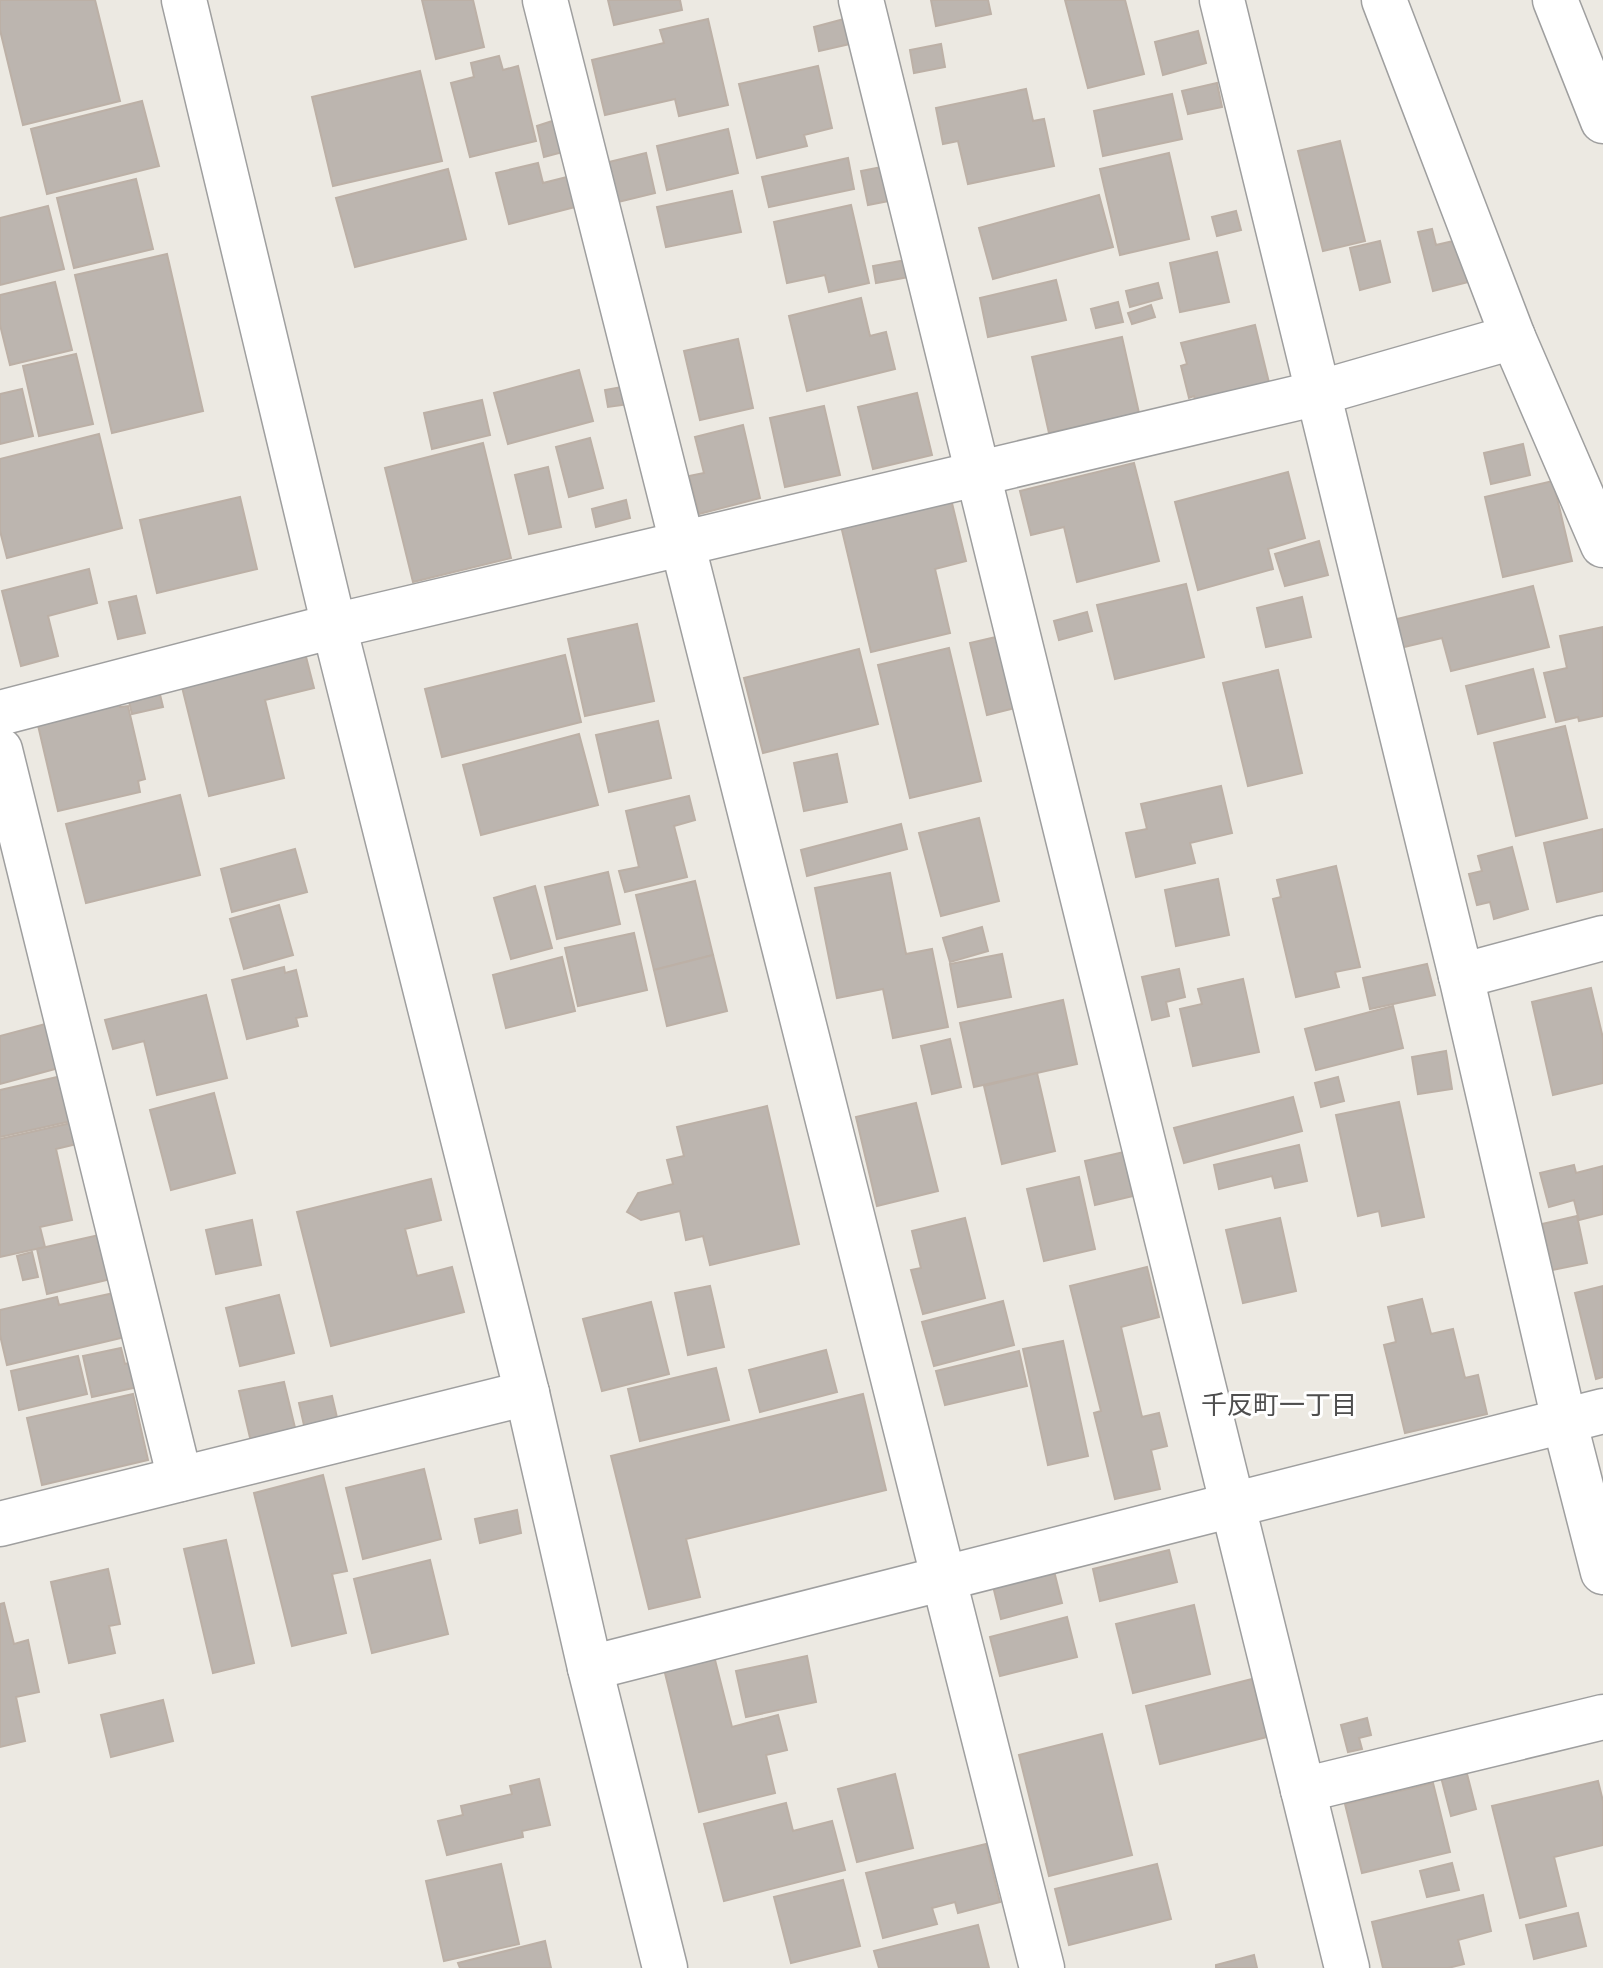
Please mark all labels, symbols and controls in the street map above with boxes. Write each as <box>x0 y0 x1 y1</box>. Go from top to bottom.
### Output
district label: 千反町一丁目 <box>1201 1390 1357 1420</box>

